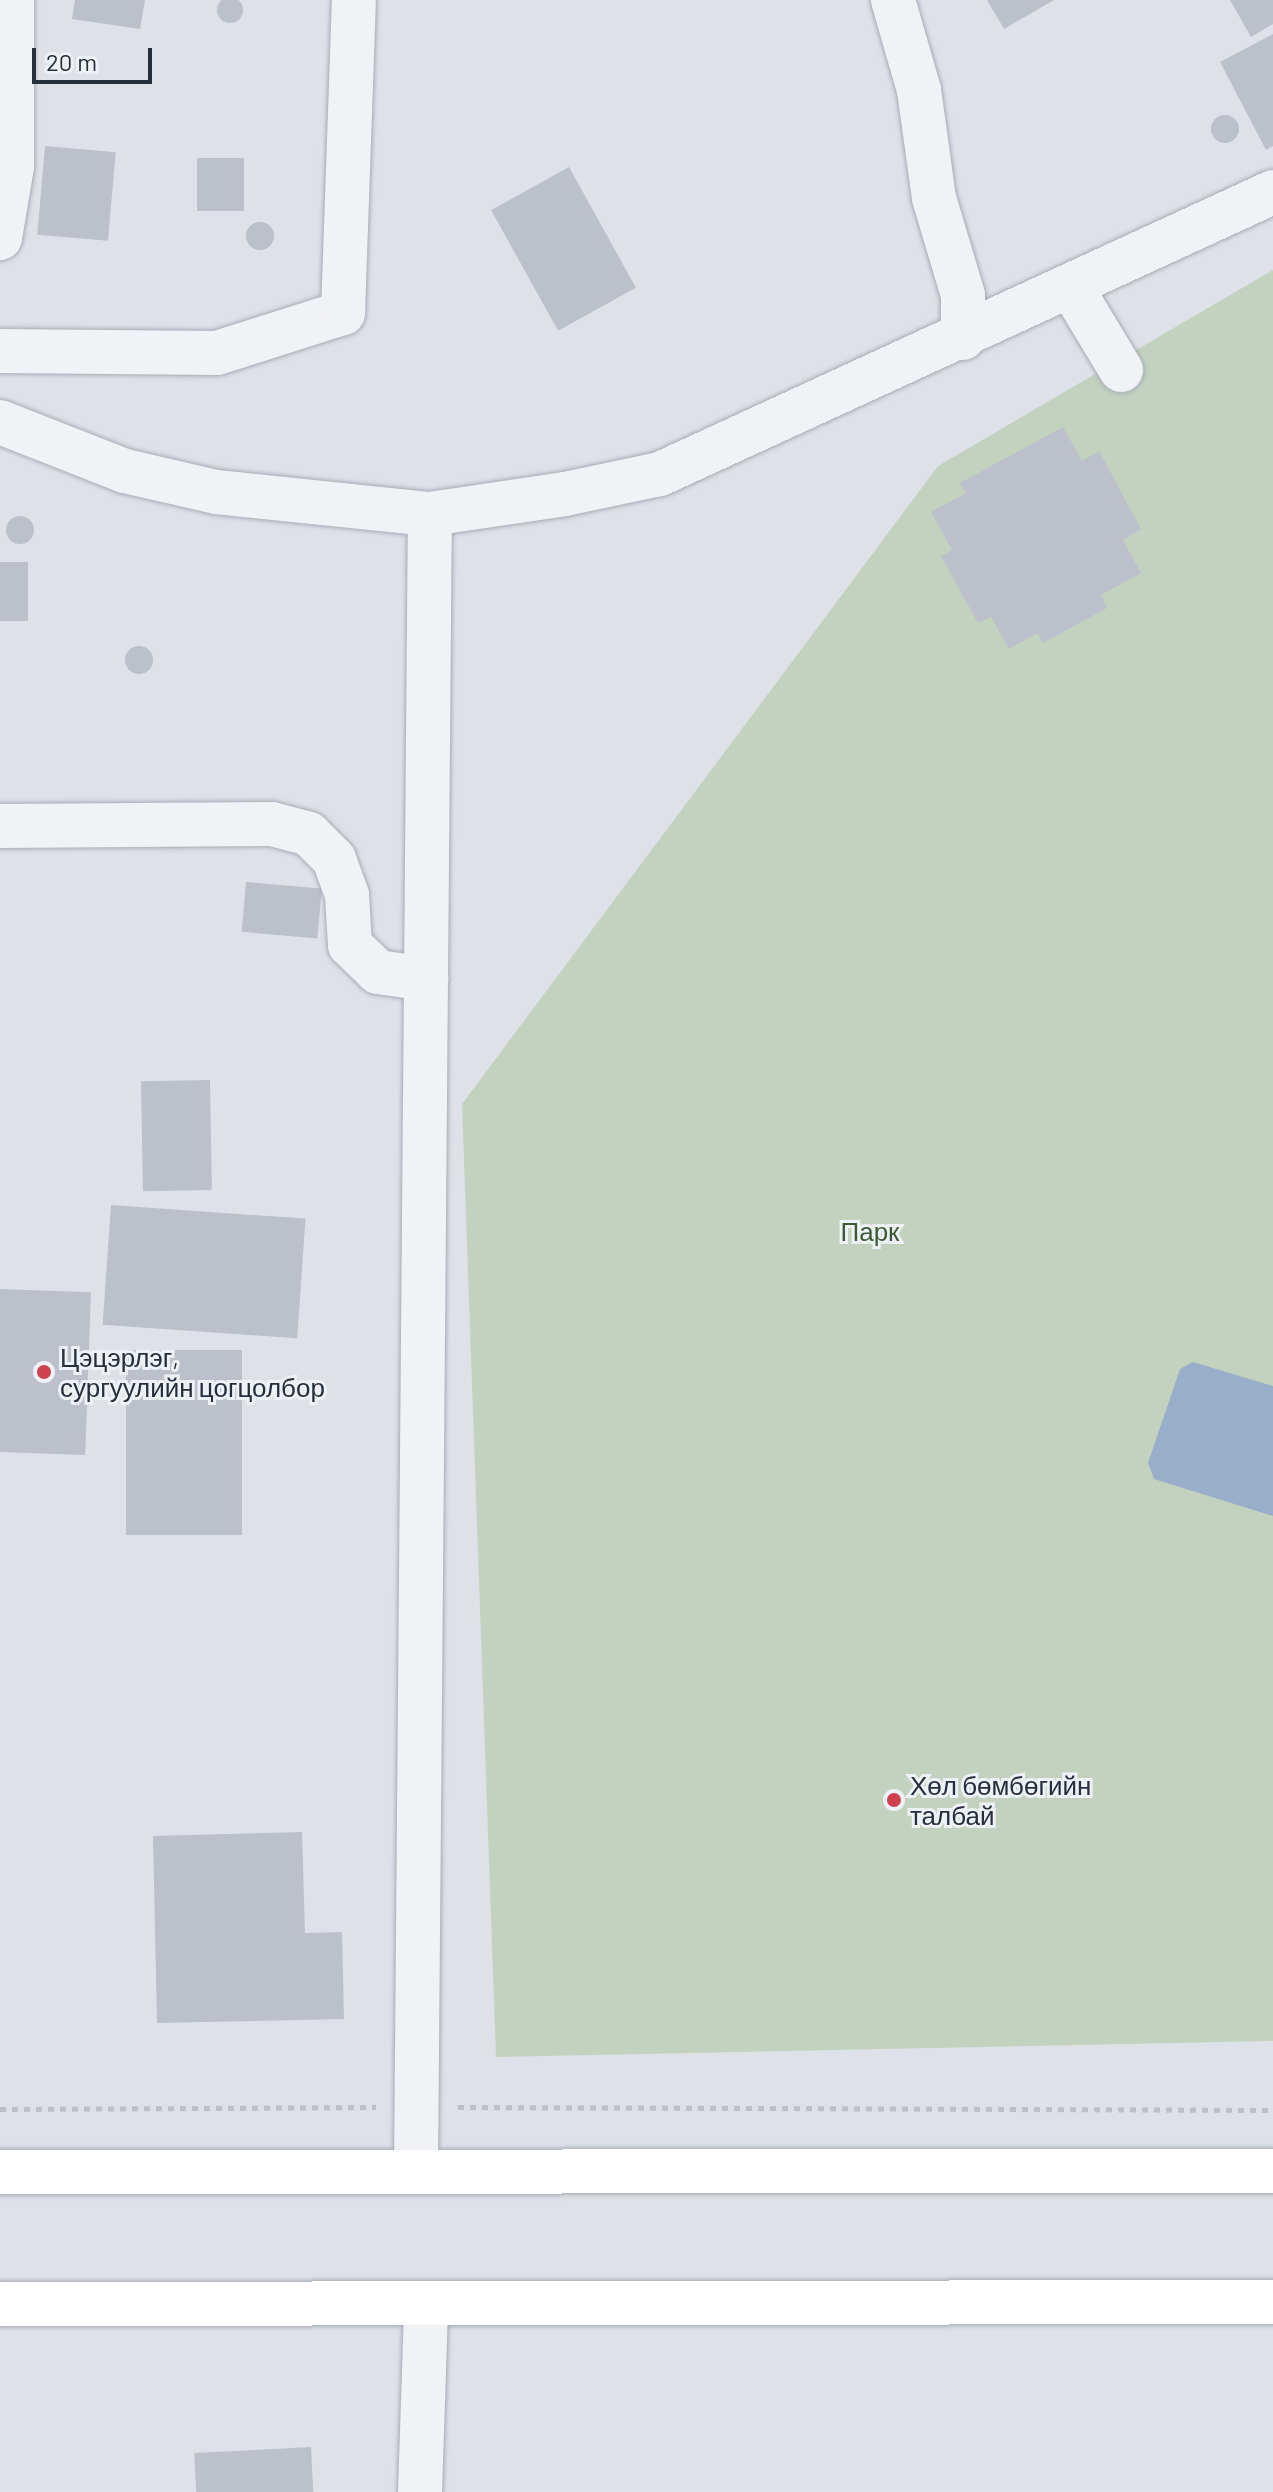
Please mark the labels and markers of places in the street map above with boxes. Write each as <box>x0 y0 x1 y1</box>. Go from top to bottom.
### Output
place label: Цэцэрлэг, сургуулийн цогцолбор <box>60 1341 325 1402</box>
marker: Цэцэрлэг, сургуулийн цогцолбор <box>35 1363 53 1381</box>
place label: Хөл бөмбөгийн талбай <box>910 1769 1091 1830</box>
marker: Хөл бөмбөгийн талбай <box>885 1791 903 1809</box>

